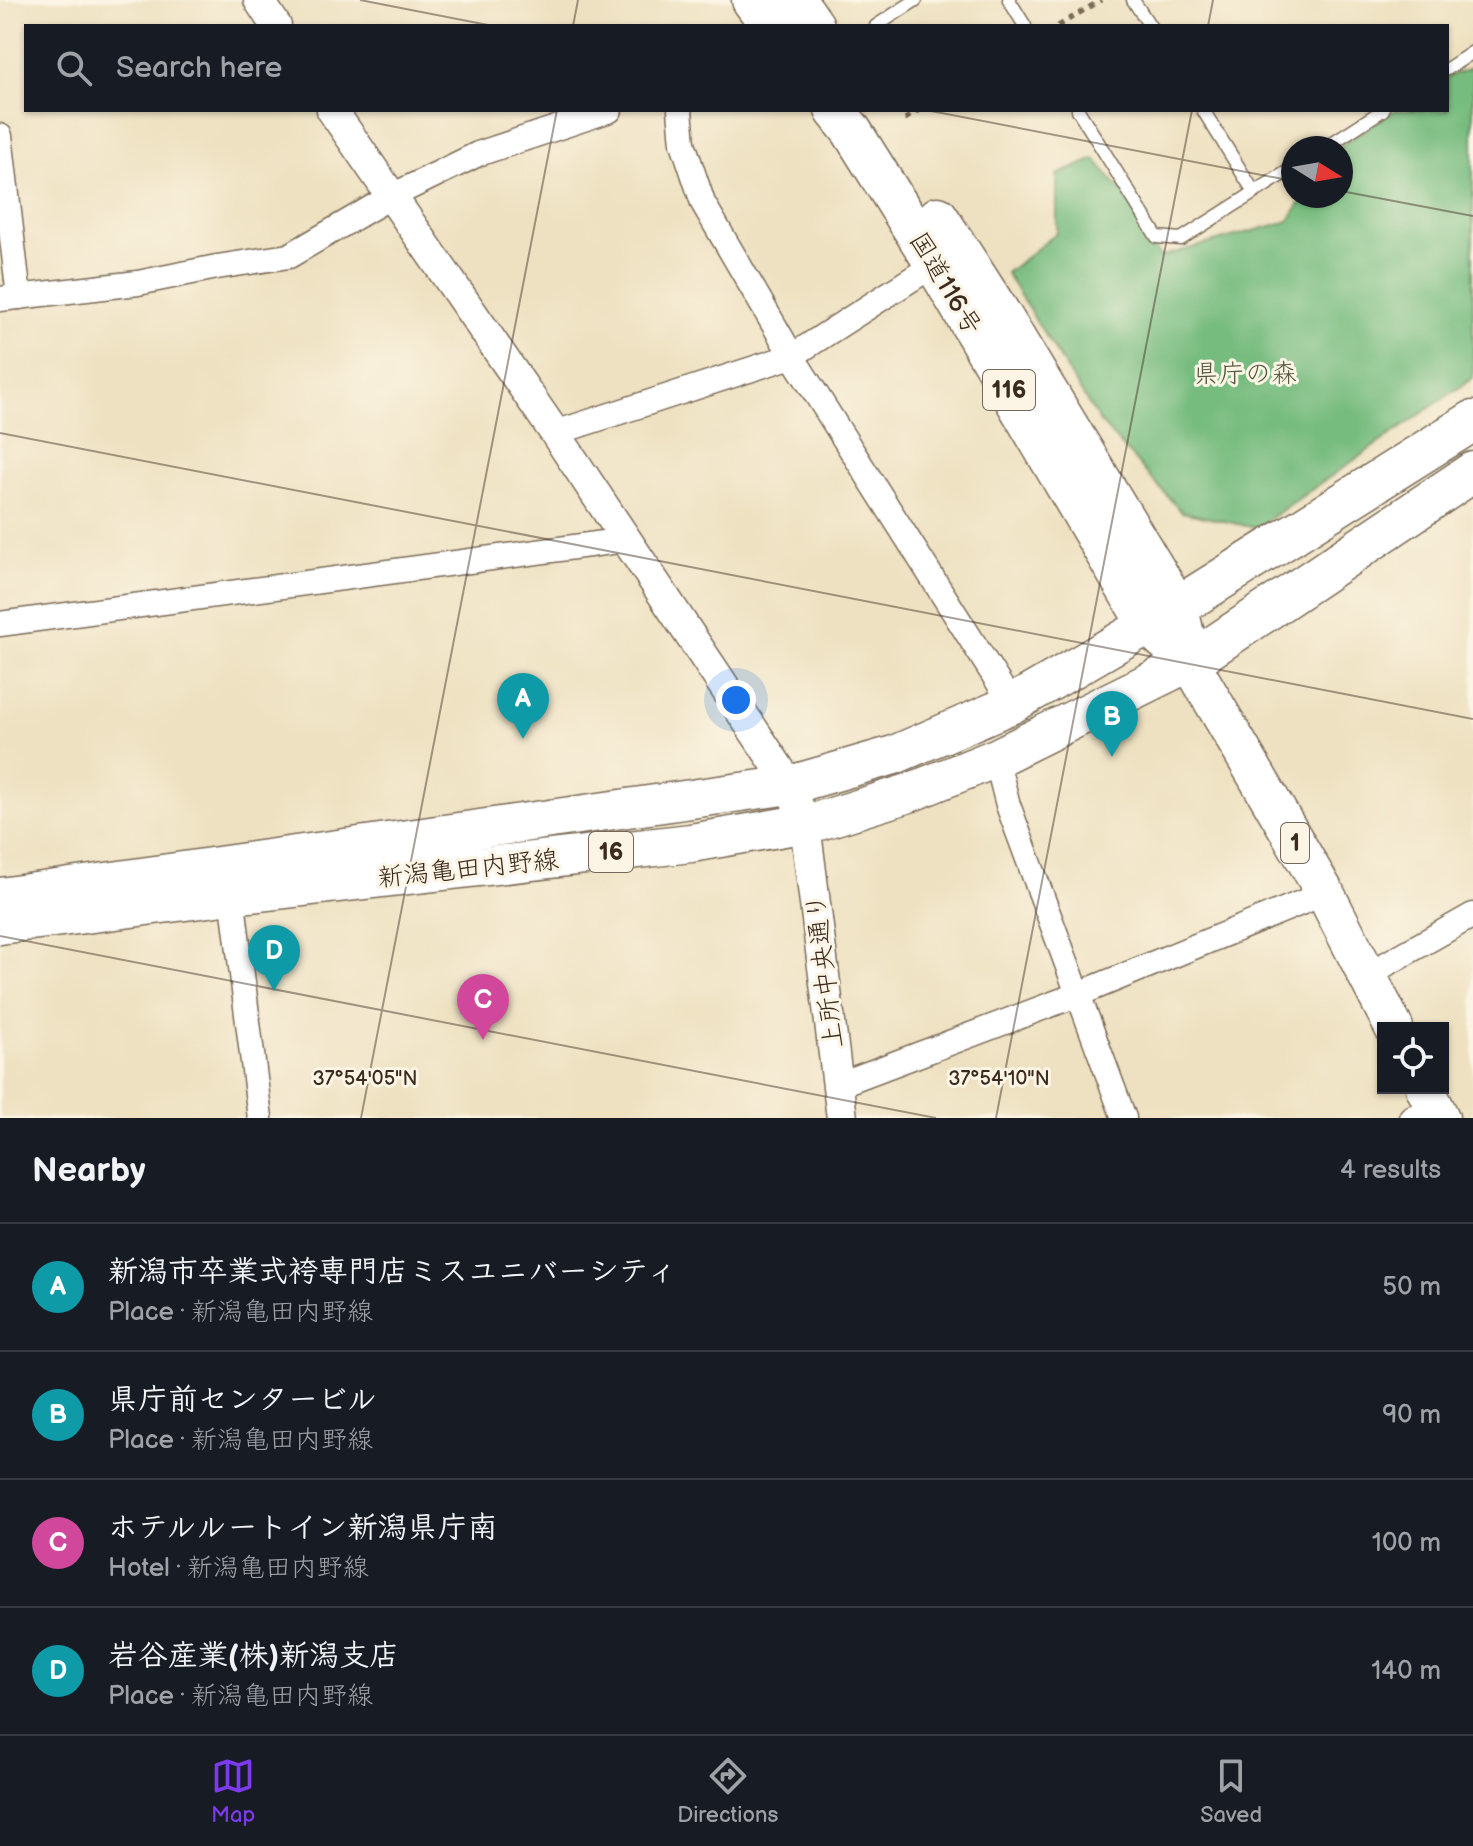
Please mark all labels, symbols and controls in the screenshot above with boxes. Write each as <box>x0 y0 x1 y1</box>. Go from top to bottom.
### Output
search box <box>24 24 1449 112</box>
icon: search <box>52 46 96 90</box>
text: Search here <box>116 50 282 86</box>
north arrow <box>1281 136 1353 208</box>
street label: 国道116号 <box>902 227 987 341</box>
park label: 県庁の森 <box>1193 359 1297 390</box>
road number: 116 <box>983 370 1035 410</box>
pin: A <box>497 673 549 739</box>
your location <box>716 680 756 720</box>
pin: B <box>1086 691 1138 757</box>
road number: 1 <box>1281 823 1309 863</box>
road number: 16 <box>589 832 633 872</box>
street label: 新潟亀田内野線 <box>376 845 560 894</box>
street label: 上所中央通り <box>801 892 850 1050</box>
pin: D <box>248 925 300 991</box>
pin: C <box>457 974 509 1040</box>
map controls <box>1377 1022 1449 1094</box>
button: locate <box>1377 1022 1449 1094</box>
text: 37°54'05"N <box>312 1067 418 1091</box>
text: 37°54'10"N <box>948 1067 1050 1091</box>
text: Nearby <box>32 1150 146 1191</box>
text: 4 results <box>1340 1155 1441 1186</box>
text: 新潟市卒業式袴専門店ミスユニバーシティ <box>108 1254 677 1290</box>
text: A <box>50 1272 66 1303</box>
text: 50 m <box>1382 1272 1441 1303</box>
text: Place · 新潟亀田内野線 <box>108 1297 373 1328</box>
text: 県庁前センタービル <box>108 1382 377 1418</box>
text: B <box>49 1400 67 1431</box>
text: 90 m <box>1382 1400 1441 1431</box>
text: Place · 新潟亀田内野線 <box>108 1425 373 1456</box>
text: ホテルルートイン新潟県庁南 <box>108 1510 497 1546</box>
text: C <box>49 1528 67 1559</box>
text: 100 m <box>1372 1528 1441 1559</box>
text: Hotel · 新潟亀田内野線 <box>108 1553 369 1584</box>
text: 岩谷産業(株)新潟支店 <box>108 1638 399 1674</box>
text: D <box>49 1656 67 1687</box>
text: 140 m <box>1371 1656 1441 1687</box>
text: Place · 新潟亀田内野線 <box>108 1681 373 1712</box>
tab: Map <box>211 1754 255 1829</box>
tab: Directions <box>677 1754 778 1829</box>
tab: Saved <box>1200 1754 1262 1829</box>

